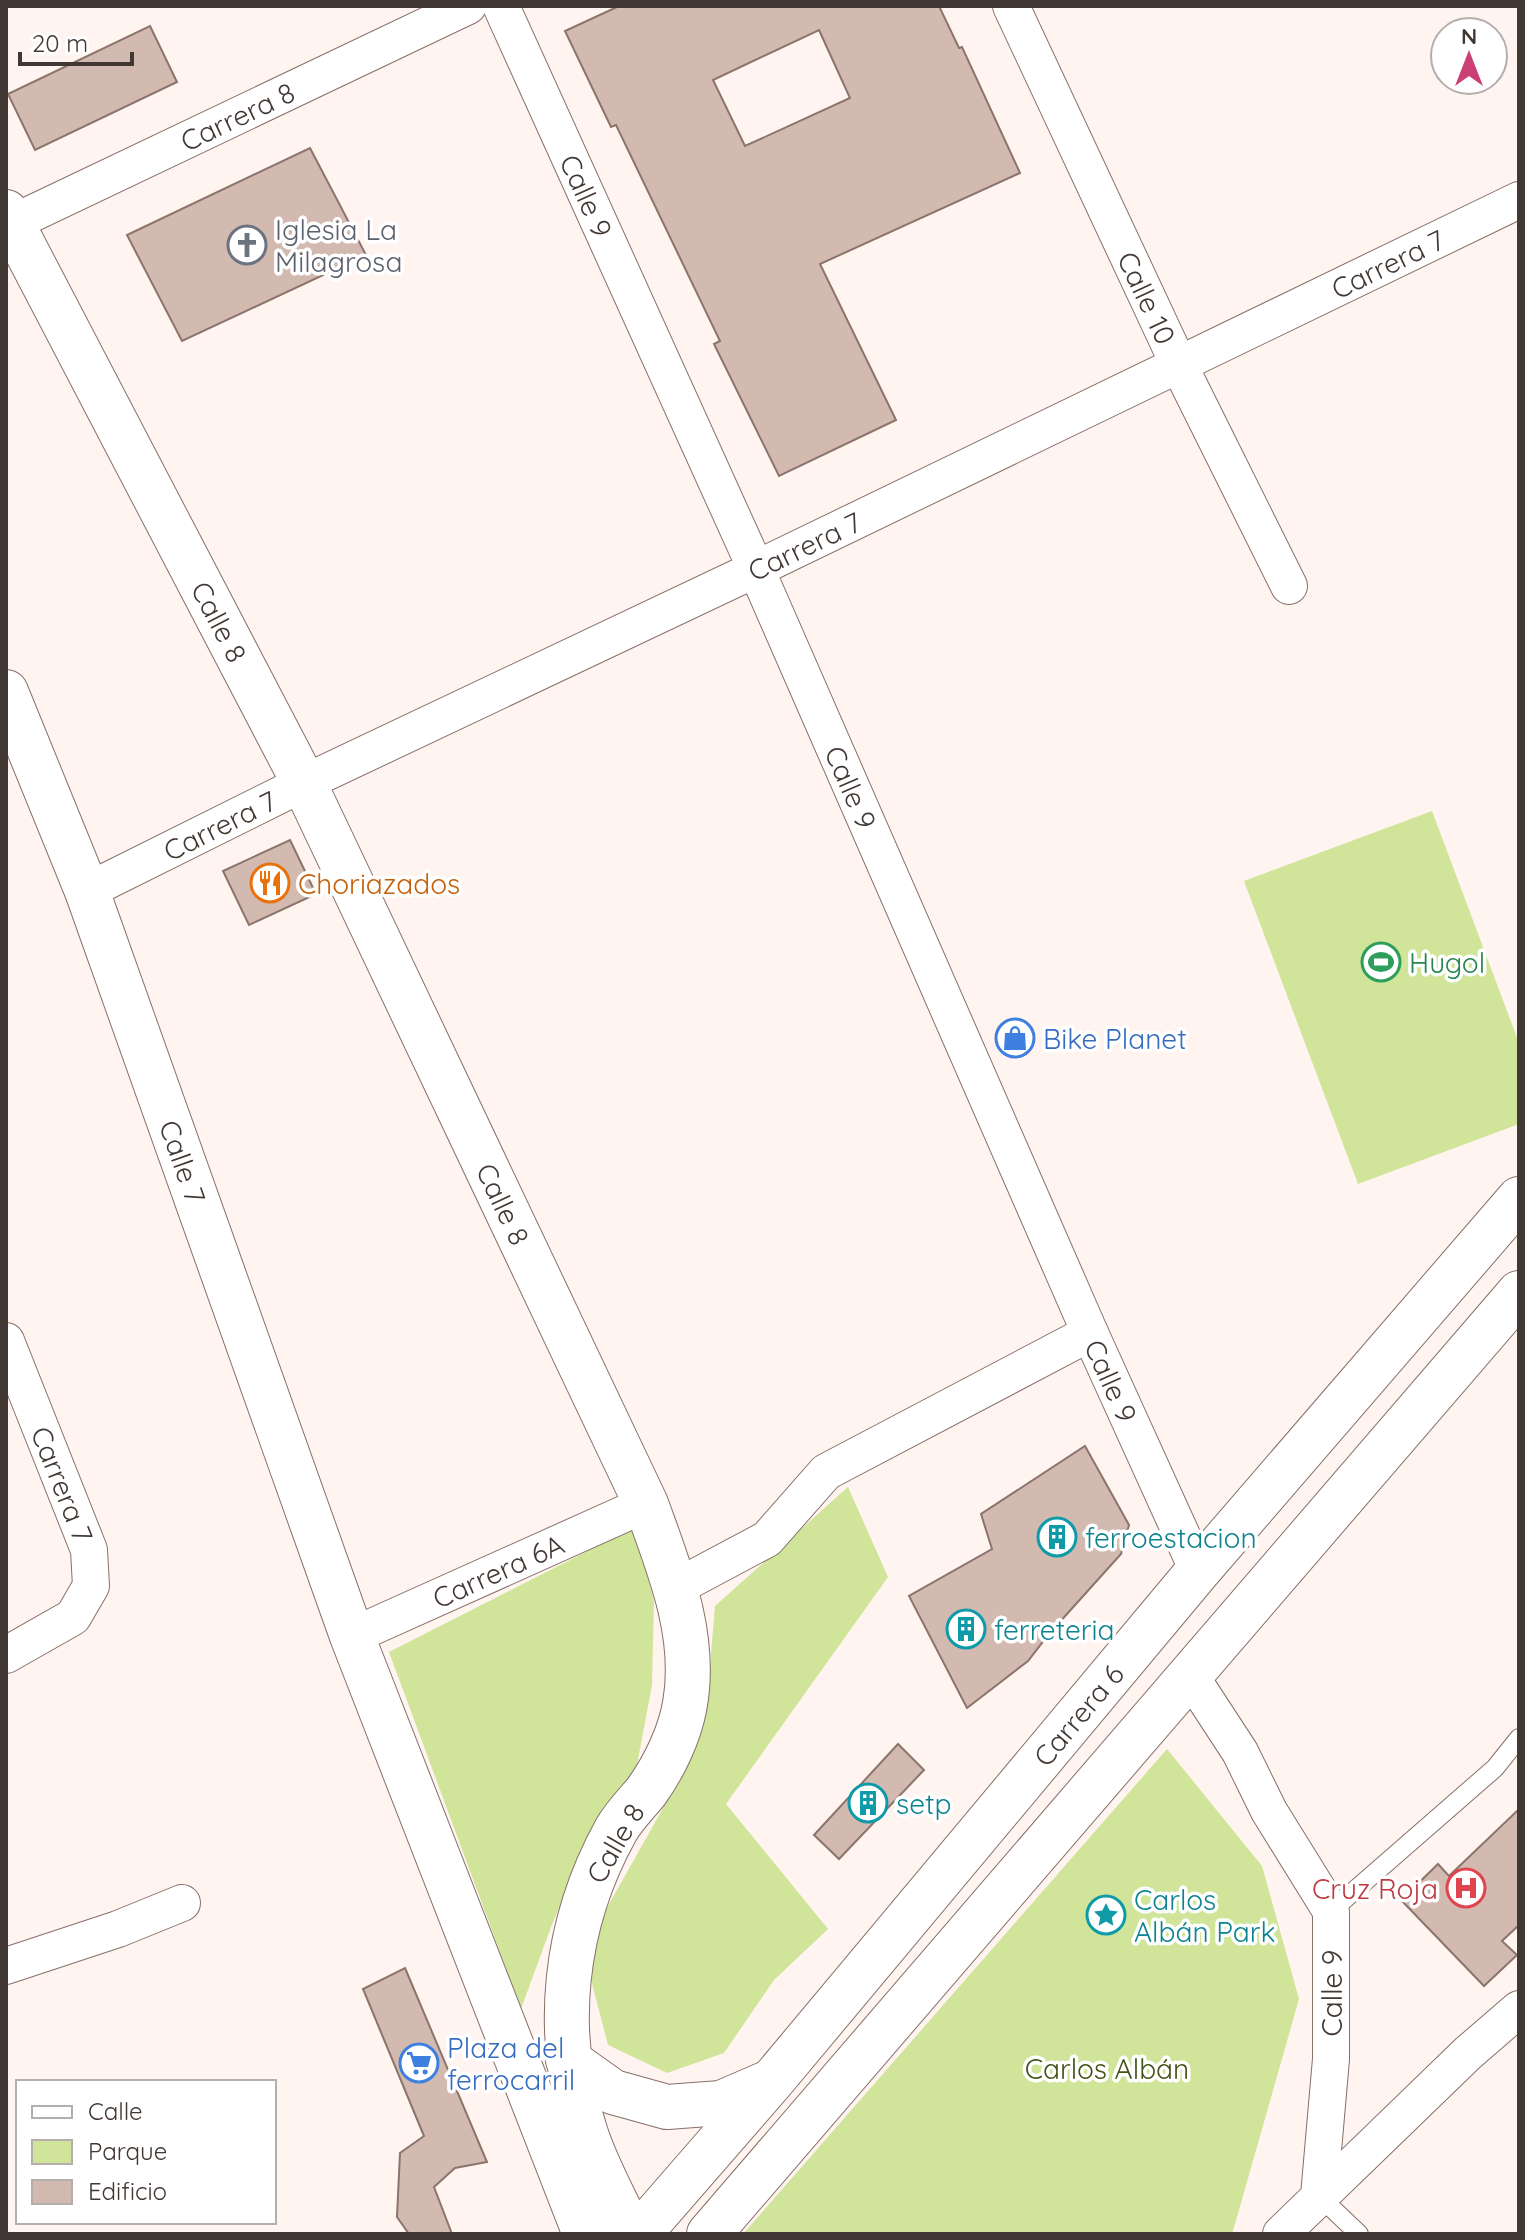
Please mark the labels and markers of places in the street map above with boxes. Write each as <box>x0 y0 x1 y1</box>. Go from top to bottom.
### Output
place label: Iglesia La Milagrosa <box>275 212 402 279</box>
church icon: Iglesia La Milagrosa <box>226 224 268 266</box>
restaurant icon: Choriazados <box>249 862 291 904</box>
place label: Choriazados <box>298 866 460 901</box>
sports icon: Hugol <box>1360 941 1402 983</box>
place label: Hugol <box>1409 945 1485 980</box>
shop icon: Bike Planet <box>994 1017 1036 1059</box>
place label: Bike Planet <box>1043 1021 1187 1056</box>
building icon: ferroestacion <box>1036 1516 1078 1558</box>
place label: ferroestacion <box>1085 1520 1257 1555</box>
building icon: ferreteria <box>945 1608 987 1650</box>
place label: ferreteria <box>994 1612 1115 1647</box>
building icon: setp <box>847 1782 889 1824</box>
place label: setp <box>896 1786 951 1821</box>
hospital icon: Cruz Roja <box>1445 1867 1487 1909</box>
place label: Cruz Roja <box>1312 1871 1438 1906</box>
place label: Carlos Albán Park <box>1134 1882 1276 1949</box>
place icon: Carlos Albán Park <box>1085 1894 1127 1936</box>
place label: Plaza del ferrocarril <box>447 2030 575 2097</box>
supermarket icon: Plaza del ferrocarril <box>398 2042 440 2084</box>

